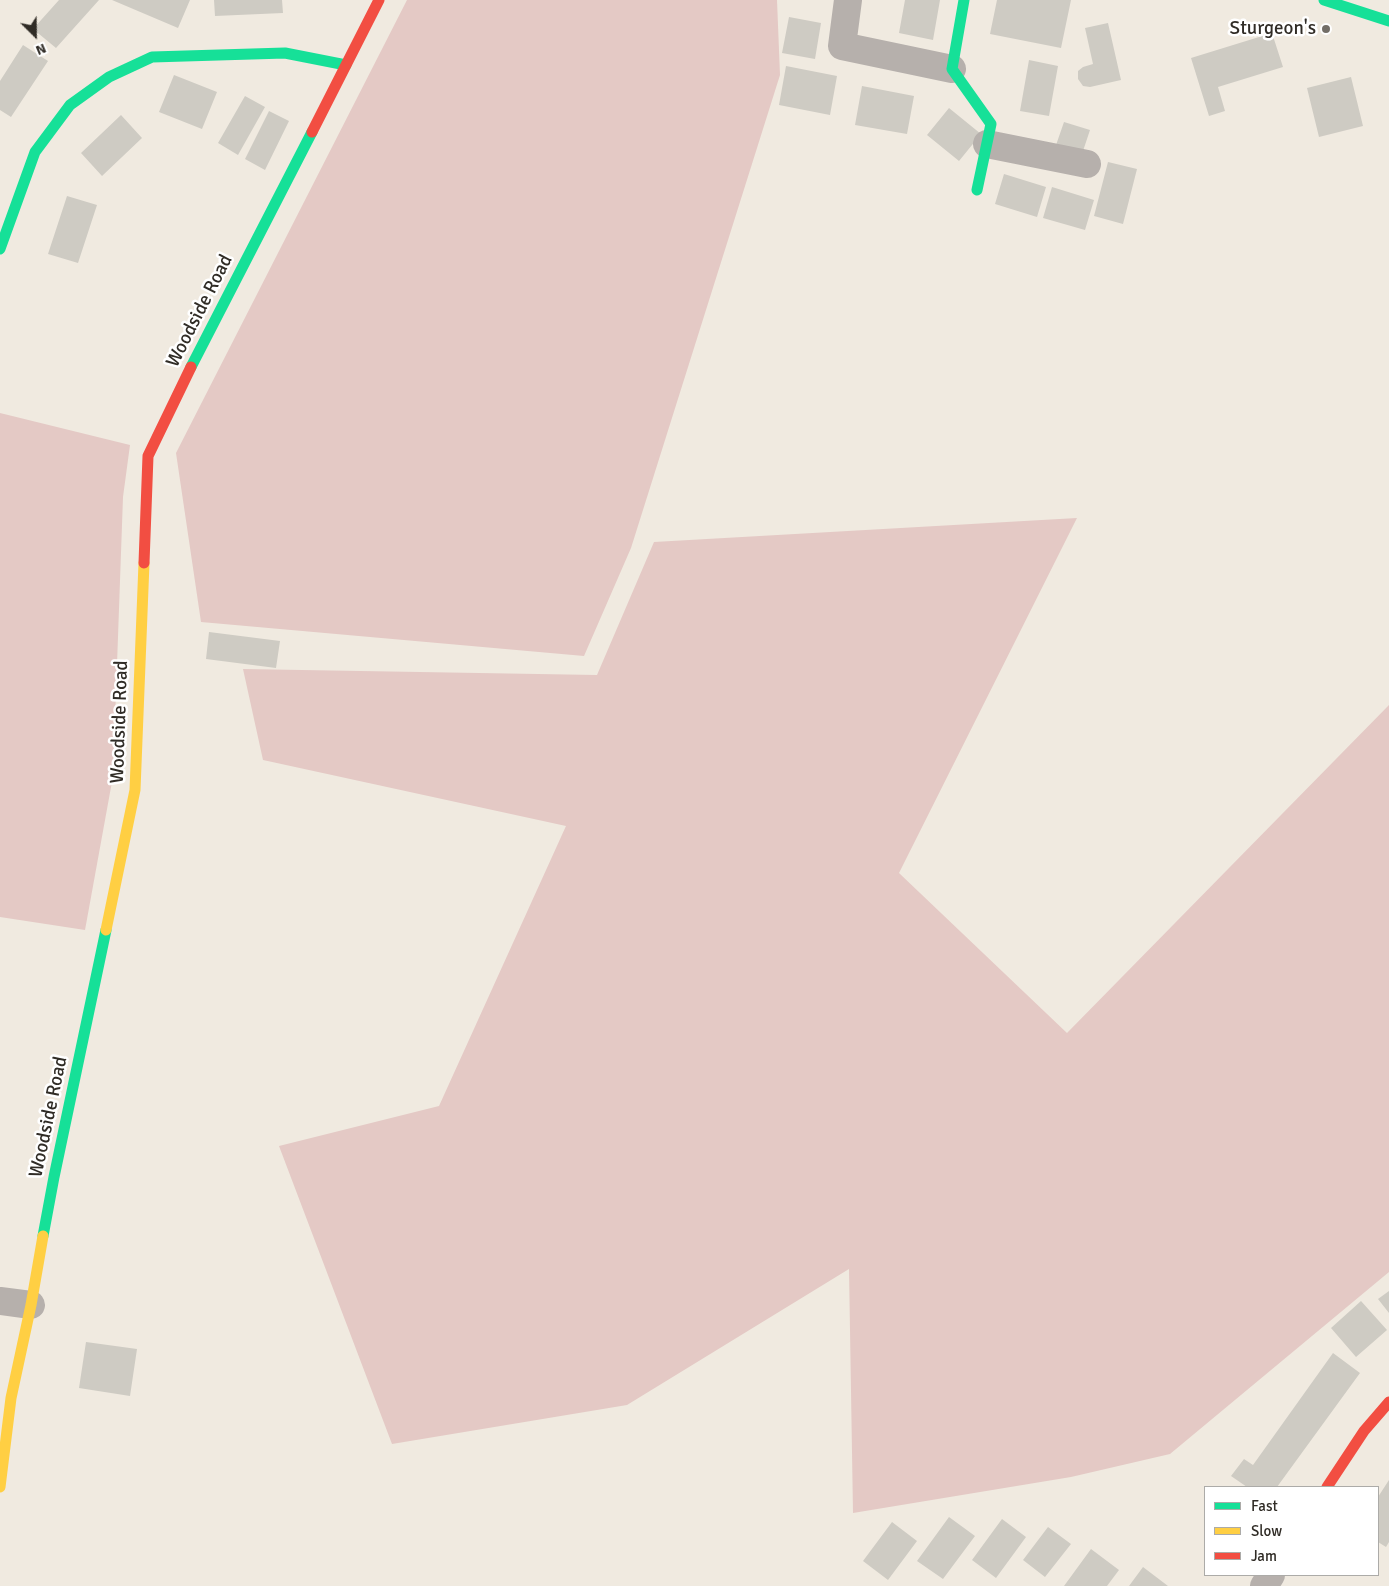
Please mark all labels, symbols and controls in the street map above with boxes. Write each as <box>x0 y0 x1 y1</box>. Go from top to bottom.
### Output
north arrow <box>10 10 60 60</box>
place label: Sturgeon's <box>1230 18 1316 40</box>
marker: Sturgeon's <box>1320 23 1332 35</box>
text: N <box>33 40 49 59</box>
street label: Woodside Road <box>162 251 238 371</box>
street label: Woodside Road <box>106 660 134 784</box>
street label: Woodside Road <box>25 1054 73 1180</box>
legend <box>1204 1486 1379 1576</box>
text: Fast <box>1251 1497 1278 1515</box>
text: Slow <box>1251 1522 1282 1540</box>
text: Jam <box>1251 1547 1277 1565</box>

